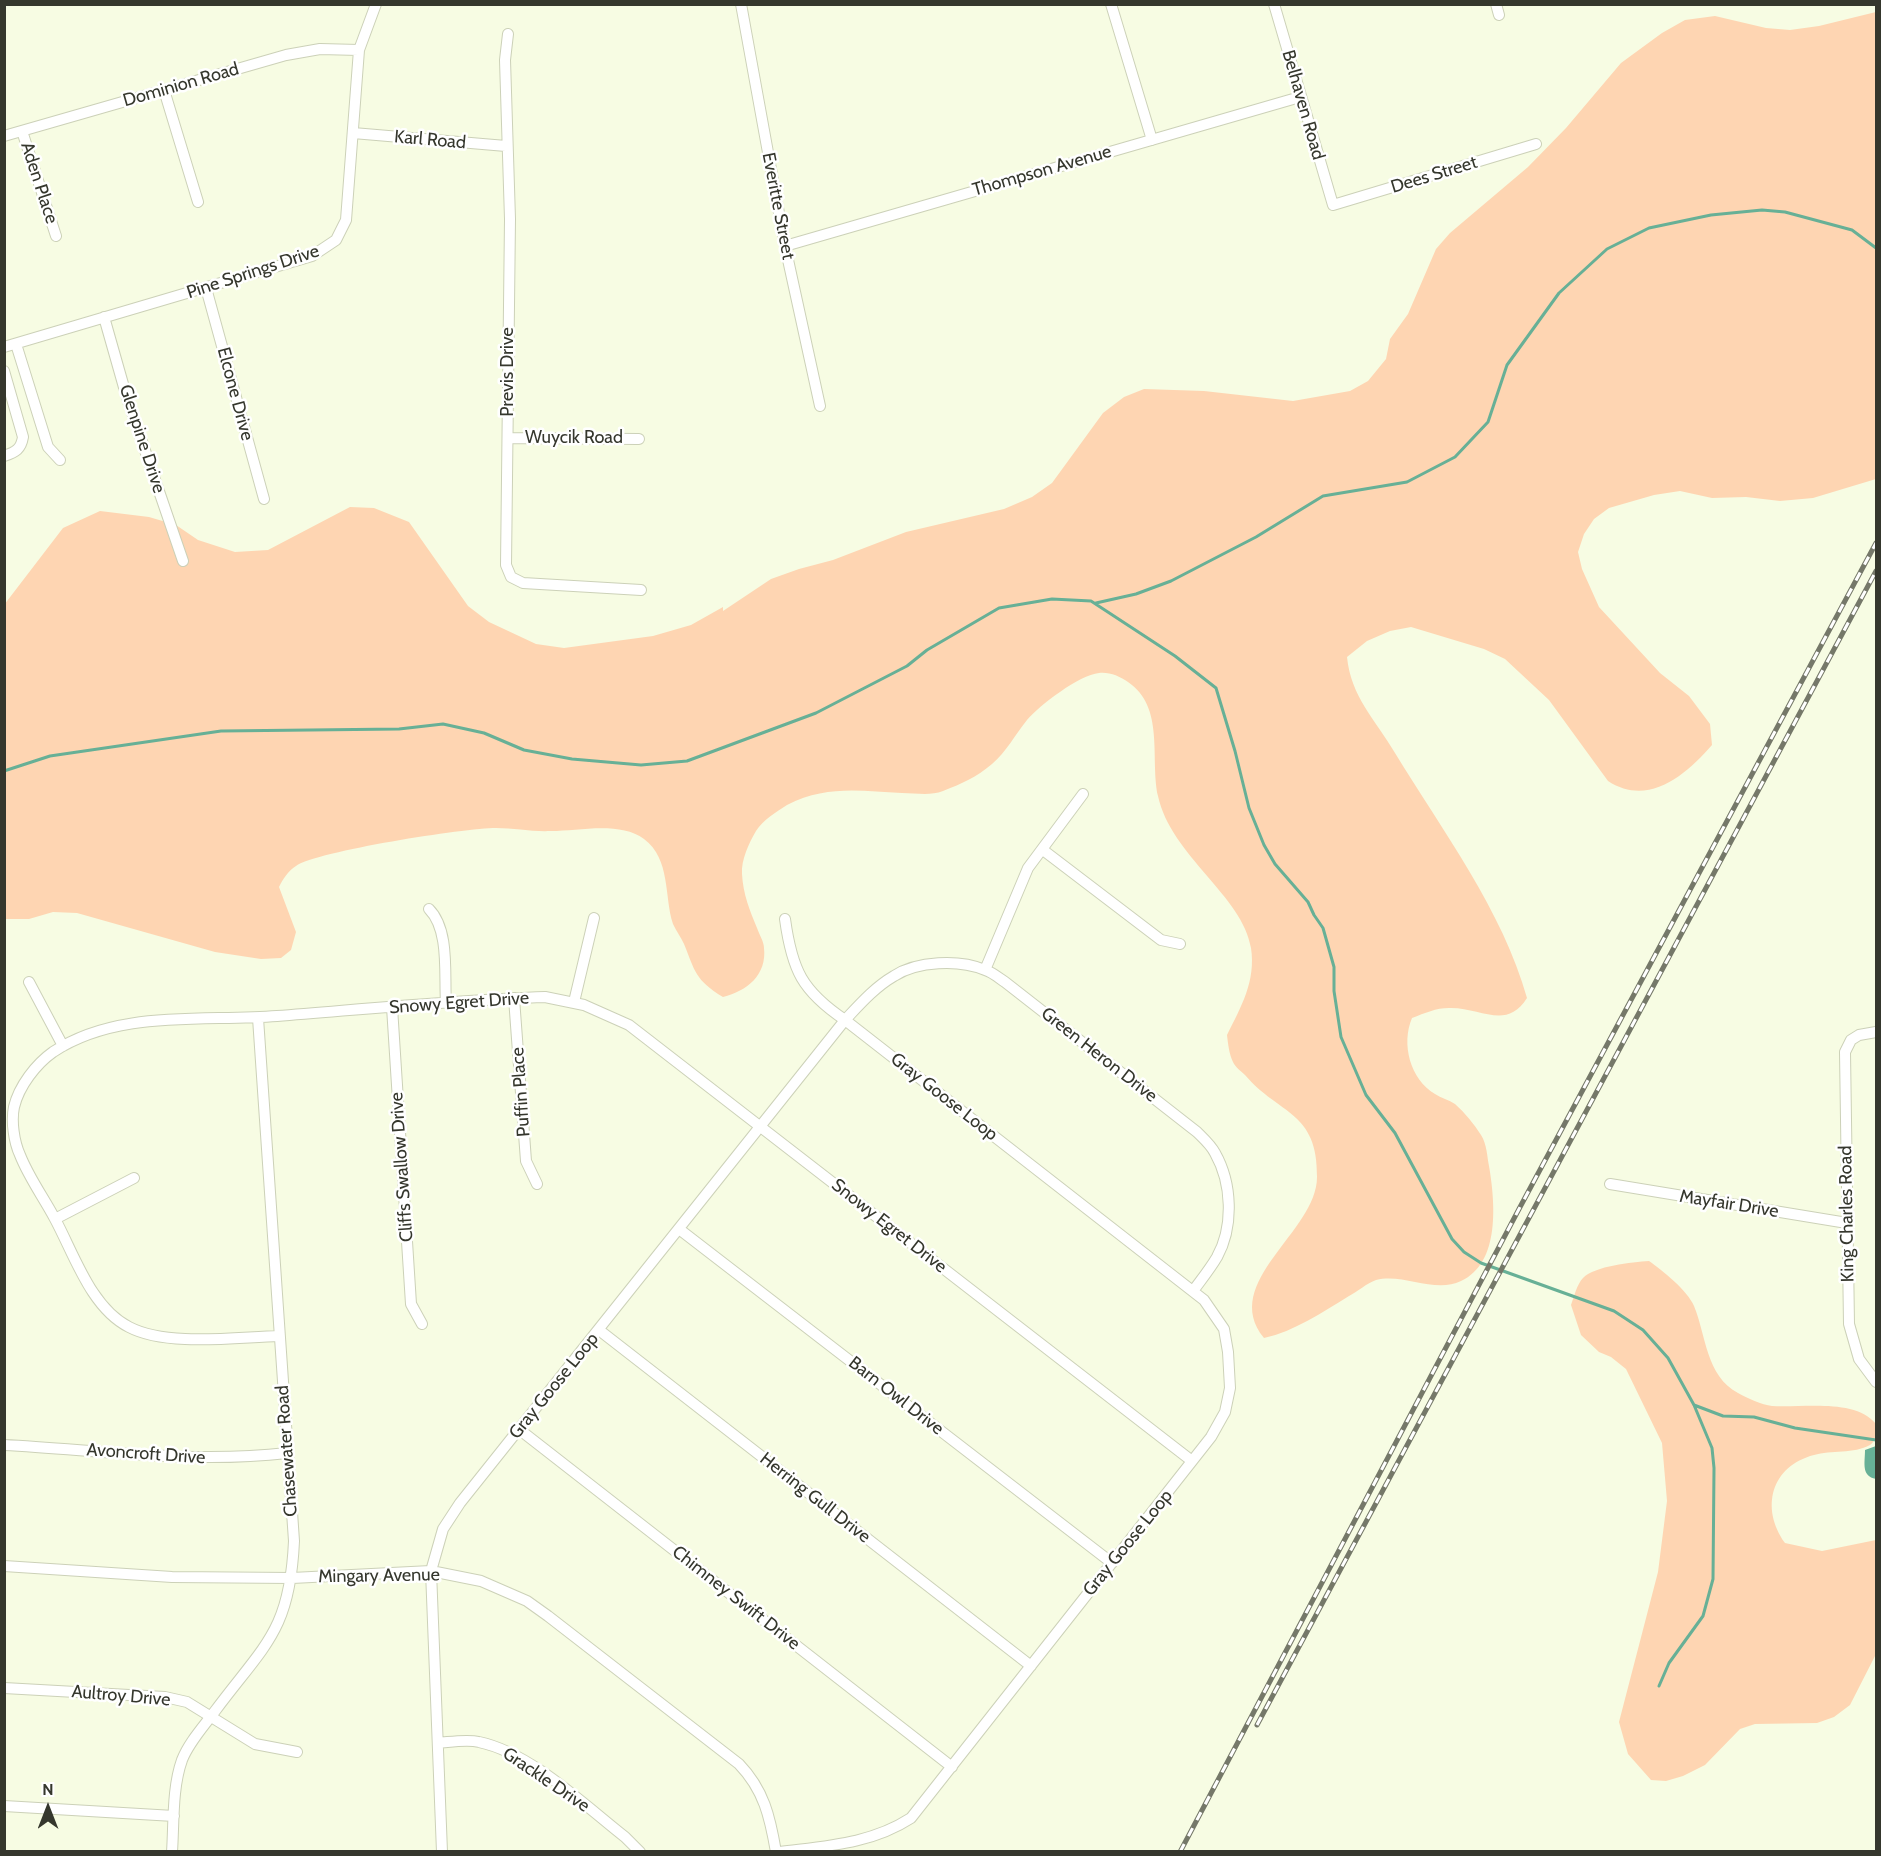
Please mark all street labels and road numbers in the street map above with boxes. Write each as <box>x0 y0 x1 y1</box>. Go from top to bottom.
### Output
street label: Belhaven Road <box>1277 48 1329 162</box>
street label: Dominion Road <box>121 58 241 112</box>
street label: Karl Road <box>393 126 467 154</box>
street label: Aden Place <box>16 139 62 227</box>
street label: Thompson Avenue <box>970 141 1114 201</box>
street label: Everitte Street <box>757 151 799 261</box>
street label: Dees Street <box>1388 152 1480 198</box>
street label: Pine Springs Drive <box>184 240 322 304</box>
street label: Previs Drive <box>497 327 519 417</box>
street label: Elcone Drive <box>212 345 258 443</box>
street label: Glenpine Drive <box>114 382 170 496</box>
street label: Wuycik Road <box>525 427 623 449</box>
street label: Snowy Egret Drive <box>388 987 530 1019</box>
street label: Green Heron Drive <box>1037 1003 1161 1107</box>
street label: Puffin Place <box>507 1046 535 1138</box>
street label: Gray Goose Loop <box>886 1048 1002 1146</box>
street label: Cliffs Swallow Drive <box>386 1091 418 1243</box>
street label: King Charles Road <box>1835 1146 1859 1282</box>
street label: Snowy Egret Drive <box>827 1174 951 1278</box>
street label: Mayfair Drive <box>1678 1185 1780 1223</box>
street label: Gray Goose Loop <box>505 1329 603 1443</box>
street label: Barn Owl Drive <box>844 1352 948 1440</box>
street label: Chasewater Road <box>272 1385 302 1517</box>
street label: Avoncroft Drive <box>86 1439 206 1469</box>
street label: Herring Gull Drive <box>755 1448 875 1548</box>
street label: Gray Goose Loop <box>1079 1486 1177 1600</box>
street label: Chimney Swift Drive <box>668 1541 804 1655</box>
street label: Mingary Avenue <box>318 1564 440 1588</box>
street label: Aultroy Drive <box>71 1681 171 1711</box>
street label: Grackle Drive <box>498 1743 594 1817</box>

